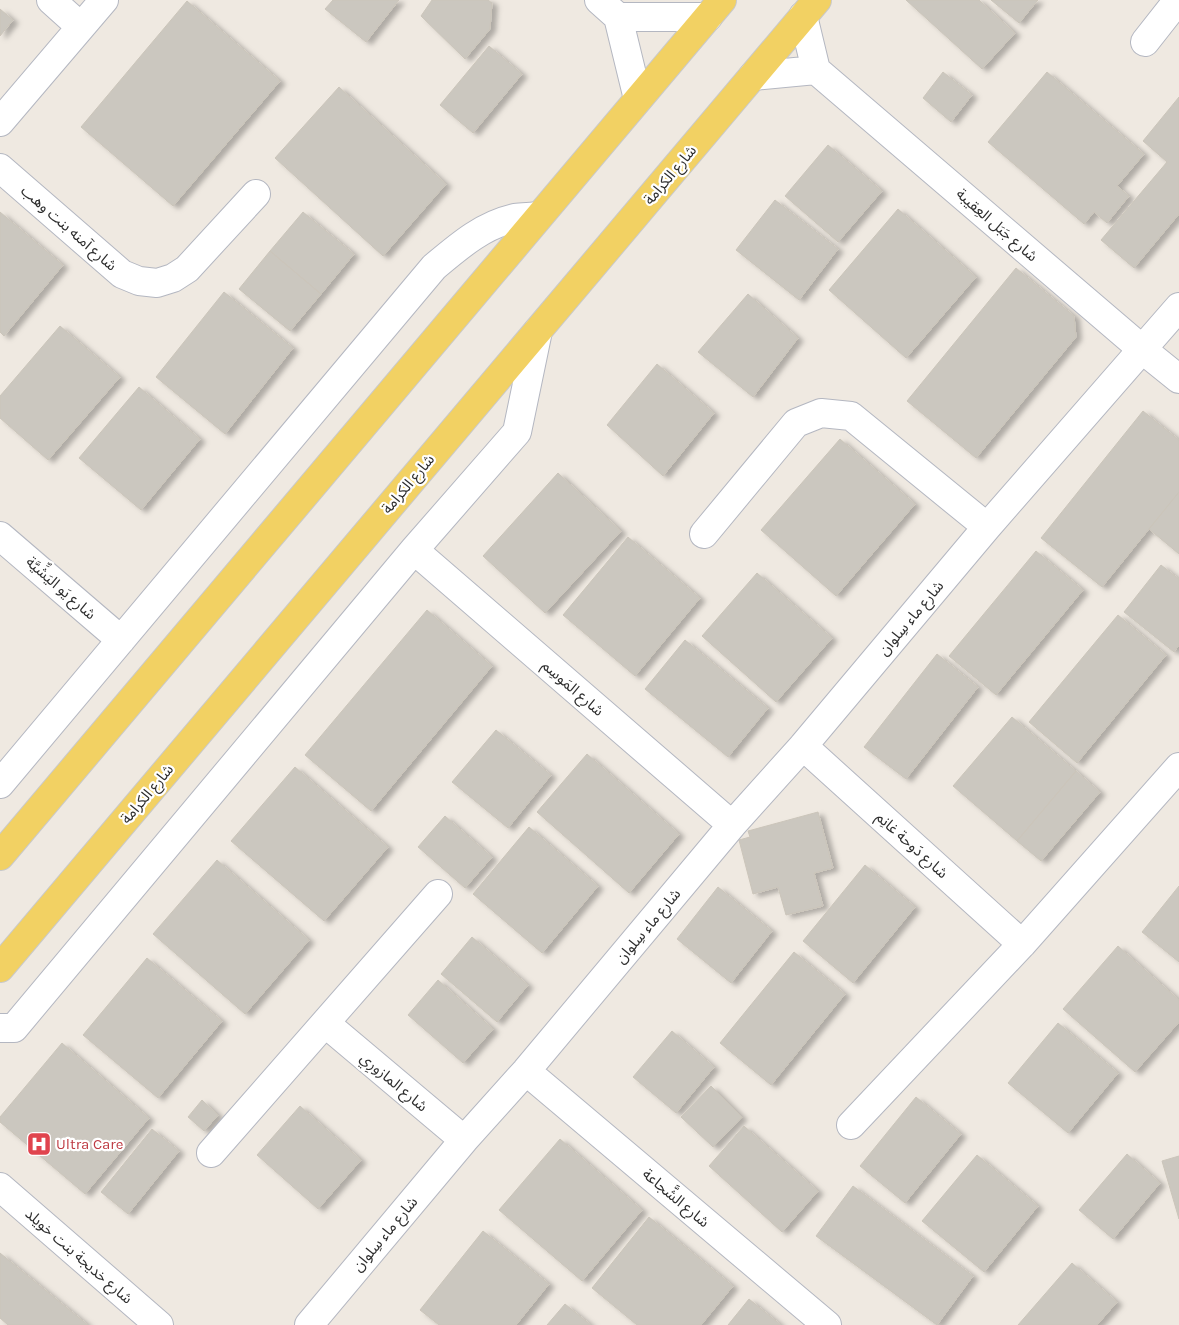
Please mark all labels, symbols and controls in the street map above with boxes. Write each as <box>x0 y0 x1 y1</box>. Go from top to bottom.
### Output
street label: شارع الكرامة <box>640 141 703 210</box>
street label: شارع آمنه بنت وهب <box>15 182 121 277</box>
street label: شارع جَبَل العِقيبة <box>951 185 1042 268</box>
street label: شارع الكرامة <box>378 450 441 519</box>
street label: شارع يَو اليَشِّيَّة <box>20 551 102 626</box>
street label: شارع ماء سِلوان <box>875 577 950 661</box>
street label: شارع المَوسِم <box>536 656 608 722</box>
street label: شارع الكرامة <box>117 760 180 829</box>
street label: شارع دَوحة غانِم <box>870 808 952 884</box>
street label: شارع ماء سِلوان <box>612 885 687 969</box>
street label: شارع المازورِي <box>355 1049 432 1118</box>
hospital icon: Ultra Care <box>26 1131 52 1157</box>
place label: Ultra Care <box>56 1135 123 1153</box>
street label: شارع الشَّجاعة <box>637 1163 715 1234</box>
street label: شارع ماء سِلوان <box>349 1193 424 1277</box>
street label: شارع خديجة بنت خويلد <box>20 1204 137 1310</box>

